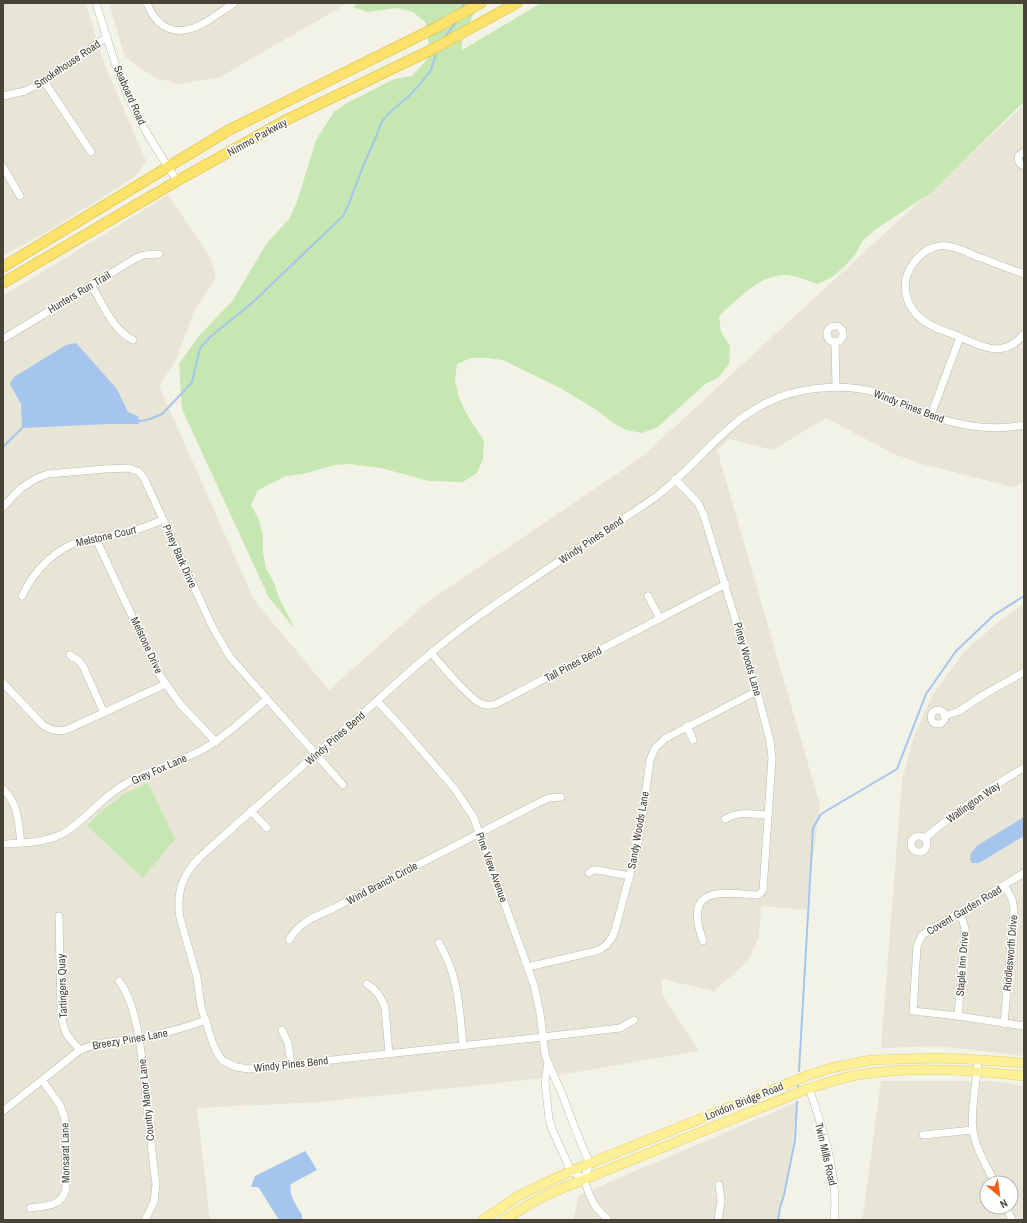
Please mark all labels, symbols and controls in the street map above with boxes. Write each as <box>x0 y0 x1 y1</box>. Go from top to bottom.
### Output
street label: Smokehouse Road <box>31 37 103 91</box>
street label: Seaboard Road <box>111 63 149 127</box>
street label: Nimmo Parkway <box>225 115 290 159</box>
street label: Hunters Run Trail <box>45 268 113 316</box>
street label: Windy Pines Bend <box>872 386 946 426</box>
street label: Windy Pines Bend <box>556 513 626 567</box>
street label: Melstone Court <box>75 522 138 550</box>
street label: Piney Bark Drive <box>160 522 200 590</box>
street label: Melstone Drive <box>128 615 166 675</box>
street label: Piney Woods Lane <box>731 621 765 697</box>
street label: Tall Pines Bend <box>542 643 604 685</box>
street label: Windy Pines Bend <box>302 708 368 768</box>
street label: Grey Fox Lane <box>129 751 189 787</box>
street label: Wallington Way <box>943 778 1003 826</box>
street label: Sandy Woods Lane <box>624 790 652 870</box>
street label: Pine View Avenue <box>473 830 511 904</box>
street label: Wind Branch Circle <box>344 858 420 908</box>
street label: Covent Garden Road <box>924 882 1004 938</box>
street label: Riddlesworth Drive <box>1000 914 1020 992</box>
street label: Staple Inn Drive <box>953 931 971 997</box>
street label: Tartingers Quay <box>54 953 70 1018</box>
street label: Breezy Pines Lane <box>91 1025 169 1053</box>
street label: Windy Pines Bend <box>253 1053 329 1075</box>
street label: Country Manor Lane <box>135 1058 157 1142</box>
street label: London Bridge Road <box>703 1079 785 1123</box>
street label: Twin Mills Road <box>812 1121 840 1187</box>
street label: Monsarat Lane <box>57 1123 73 1183</box>
north arrow <box>979 1175 1019 1215</box>
text: N <box>998 1196 1010 1211</box>

